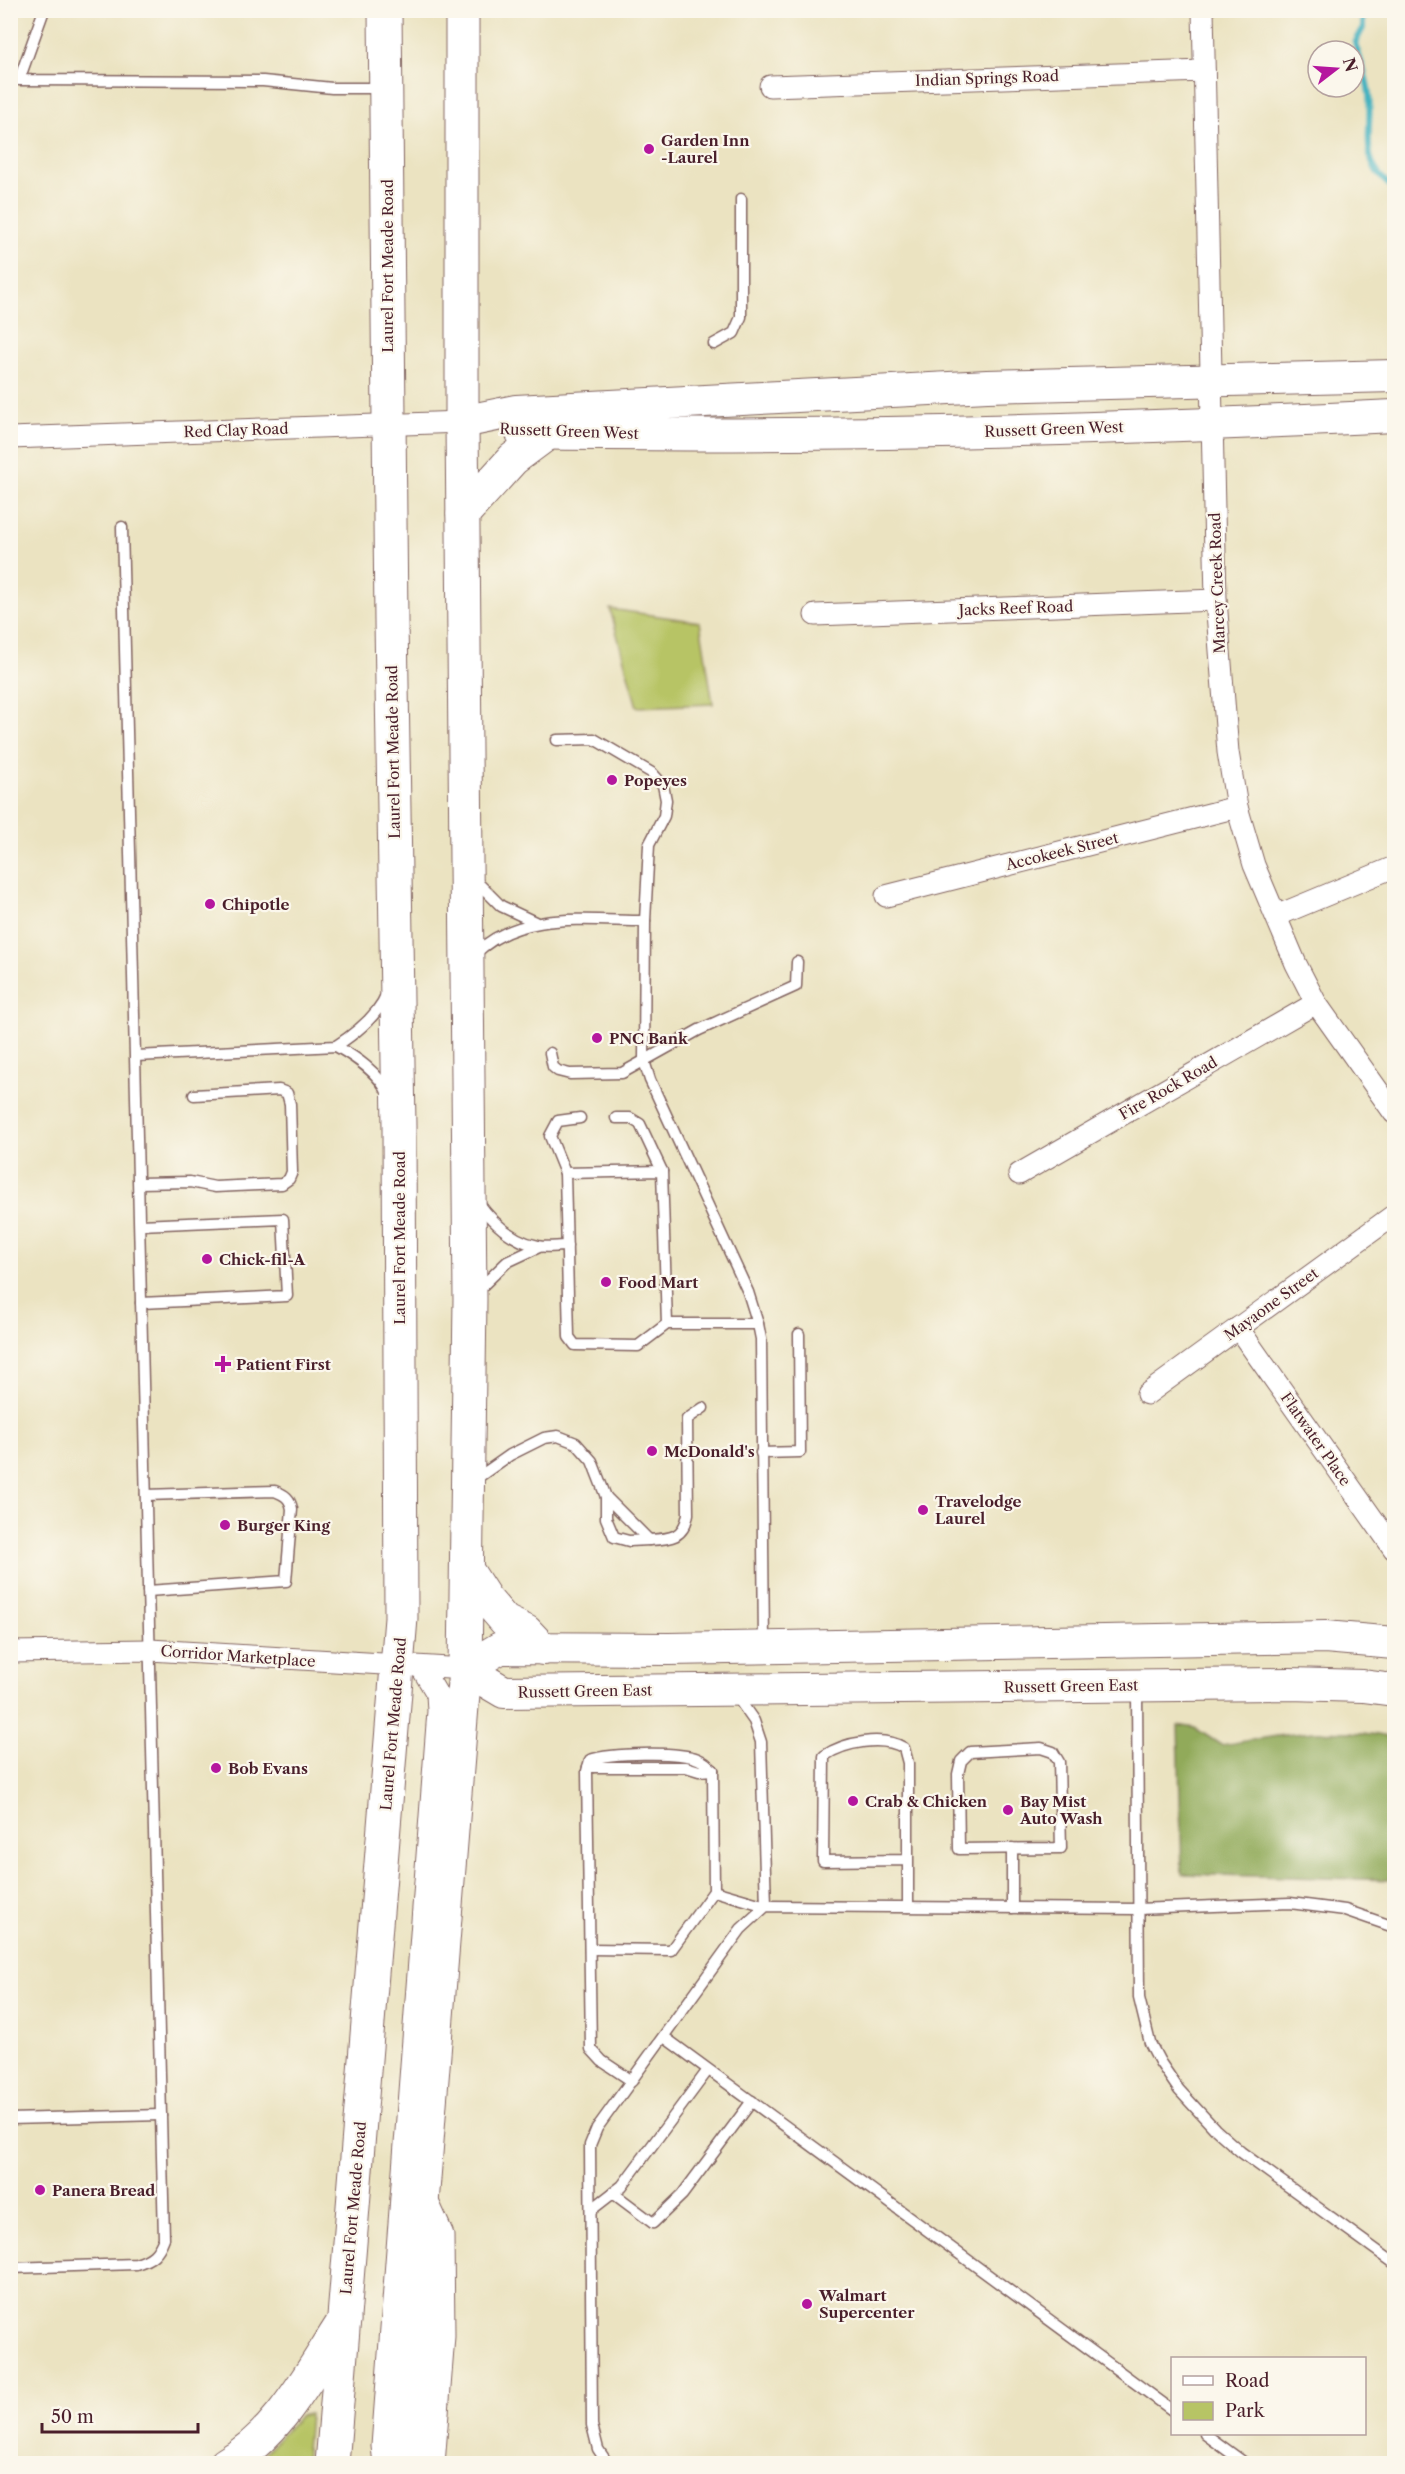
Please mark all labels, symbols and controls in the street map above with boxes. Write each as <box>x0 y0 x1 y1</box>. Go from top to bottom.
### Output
north arrow <box>1306 39 1366 99</box>
text: N <box>1339 55 1362 74</box>
street label: Indian Springs Road <box>915 66 1059 90</box>
place label: Garden Inn -Laurel <box>661 131 750 167</box>
marker: Garden Inn -Laurel <box>642 142 656 156</box>
street label: Laurel Fort Meade Road <box>378 179 397 353</box>
street label: Russett Green West <box>984 417 1125 441</box>
street label: Red Clay Road <box>183 419 289 441</box>
street label: Russett Green West <box>499 419 640 443</box>
street label: Marcey Creek Road <box>1205 512 1229 654</box>
street label: Jacks Reef Road <box>957 597 1073 620</box>
street label: Laurel Fort Meade Road <box>382 665 404 839</box>
place label: Popeyes <box>624 771 687 790</box>
marker: Popeyes <box>605 773 619 787</box>
street label: Accokeek Street <box>1003 828 1121 874</box>
place label: Chipotle <box>222 895 290 914</box>
marker: Chipotle <box>203 897 217 911</box>
place label: PNC Bank <box>609 1029 689 1048</box>
marker: PNC Bank <box>590 1031 604 1045</box>
street label: Fire Rock Road <box>1116 1052 1220 1124</box>
street label: Laurel Fort Meade Road <box>390 1151 409 1325</box>
place label: Chick-fil-A <box>219 1250 306 1269</box>
marker: Chick-fil-A <box>200 1252 214 1266</box>
street label: Mayaone Street <box>1220 1263 1322 1345</box>
place label: Food Mart <box>618 1273 698 1292</box>
marker: Food Mart <box>599 1275 613 1289</box>
marker: Patient First <box>214 1355 232 1373</box>
place label: Patient First <box>236 1355 331 1374</box>
street label: Flatwater Place <box>1277 1389 1355 1489</box>
place label: McDonald's <box>664 1442 755 1461</box>
marker: McDonald's <box>645 1444 659 1458</box>
place label: Travelodge Laurel <box>935 1492 1021 1528</box>
marker: Travelodge Laurel <box>916 1503 930 1517</box>
place label: Burger King <box>237 1516 330 1535</box>
marker: Burger King <box>218 1518 232 1532</box>
street label: Laurel Fort Meade Road <box>376 1637 410 1811</box>
street label: Corridor Marketplace <box>160 1641 316 1671</box>
street label: Russett Green East <box>1004 1675 1139 1697</box>
street label: Russett Green East <box>518 1680 653 1702</box>
place label: Bob Evans <box>228 1759 308 1778</box>
marker: Bob Evans <box>209 1761 223 1775</box>
place label: Crab & Chicken <box>865 1792 988 1811</box>
place label: Bay Mist Auto Wash <box>1019 1792 1103 1828</box>
marker: Crab & Chicken <box>846 1794 860 1808</box>
marker: Bay Mist Auto Wash <box>1001 1803 1015 1817</box>
street label: Laurel Fort Meade Road <box>336 2121 370 2295</box>
place label: Panera Bread <box>52 2181 155 2200</box>
marker: Panera Bread <box>33 2183 47 2197</box>
place label: Walmart Supercenter <box>818 2286 915 2322</box>
marker: Walmart Supercenter <box>800 2297 814 2311</box>
legend <box>1171 2357 1366 2435</box>
text: Road <box>1225 2370 1270 2392</box>
scale bar <box>42 2396 198 2434</box>
text: Park <box>1225 2400 1266 2422</box>
text: 50 m <box>51 2406 94 2428</box>

